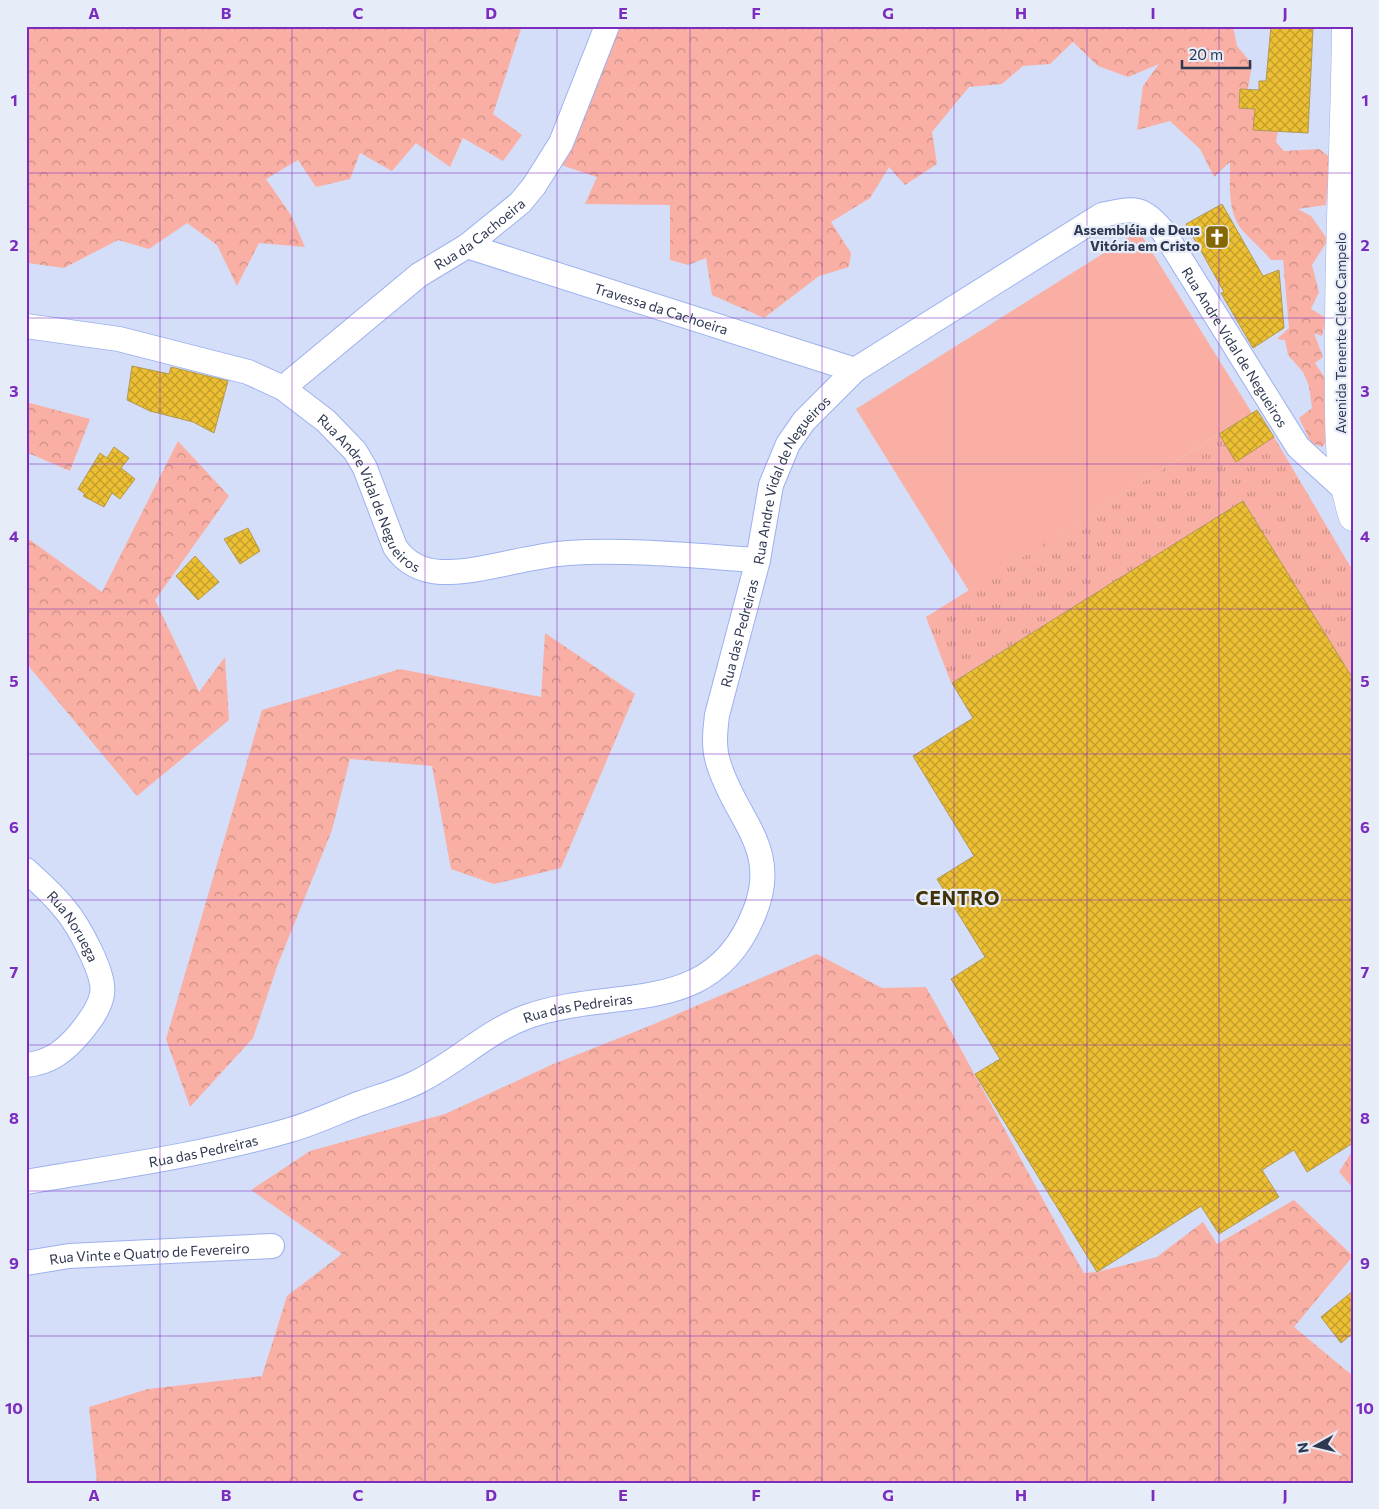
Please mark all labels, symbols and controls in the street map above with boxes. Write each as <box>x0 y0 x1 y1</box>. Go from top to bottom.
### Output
text: A <box>88 3 100 22</box>
text: B <box>221 3 232 22</box>
text: C <box>353 3 364 22</box>
text: D <box>485 3 497 22</box>
text: E <box>618 3 628 22</box>
text: F <box>751 3 761 22</box>
text: G <box>882 3 894 22</box>
text: H <box>1015 3 1027 22</box>
text: I <box>1150 3 1156 22</box>
text: J <box>1282 3 1288 22</box>
scale bar <box>1182 38 1249 70</box>
text: 20 m <box>1189 45 1223 63</box>
text: 1 <box>10 90 18 109</box>
text: 1 <box>1361 90 1369 109</box>
street label: Rua da Cachoeira <box>430 194 528 273</box>
place label: Assembléia de Deus Vitória em Cristo <box>1074 221 1200 254</box>
church icon: Assembléia de Deus Vitória em Cristo <box>1204 224 1230 250</box>
street label: Avenida Tenente Cleto Campelo <box>1332 232 1349 434</box>
text: 2 <box>9 235 19 254</box>
text: 2 <box>1360 235 1370 254</box>
street label: Rua Andre Vidal de Negueiros <box>1179 263 1292 430</box>
street label: Travessa da Cachoeira <box>592 279 730 337</box>
text: 3 <box>9 381 19 400</box>
text: 3 <box>1360 381 1370 400</box>
street label: Rua Andre Vidal de Negueiros <box>749 392 833 566</box>
street label: Rua Andre Vidal de Negueiros <box>315 410 423 575</box>
text: 4 <box>9 526 19 545</box>
text: 4 <box>1360 526 1370 545</box>
street label: Rua das Pedreiras <box>716 577 761 689</box>
text: 5 <box>9 671 19 690</box>
text: 5 <box>1360 671 1370 690</box>
text: 6 <box>9 817 19 836</box>
text: 6 <box>1360 817 1370 836</box>
district label: CENTRO <box>915 886 1001 909</box>
street label: Rua Noruega <box>44 887 102 964</box>
text: 7 <box>10 962 19 981</box>
text: 7 <box>1361 962 1370 981</box>
street label: Rua das Pedreiras <box>521 989 634 1026</box>
text: 8 <box>9 1108 19 1127</box>
text: 8 <box>1360 1108 1370 1127</box>
street label: Rua das Pedreiras <box>147 1131 260 1170</box>
street label: Rua Vinte e Quatro de Fevereiro <box>48 1239 250 1268</box>
text: 9 <box>9 1253 19 1272</box>
text: 9 <box>1360 1253 1370 1272</box>
text: 10 <box>5 1398 23 1417</box>
text: 10 <box>1356 1398 1374 1417</box>
north arrow <box>1292 1422 1342 1472</box>
text: N <box>1293 1441 1312 1454</box>
text: A <box>88 1485 100 1504</box>
text: B <box>221 1485 232 1504</box>
text: C <box>353 1485 364 1504</box>
text: D <box>485 1485 497 1504</box>
text: E <box>618 1485 628 1504</box>
text: F <box>751 1485 761 1504</box>
text: G <box>882 1485 894 1504</box>
text: H <box>1015 1485 1027 1504</box>
text: I <box>1150 1485 1156 1504</box>
text: J <box>1282 1485 1288 1504</box>

